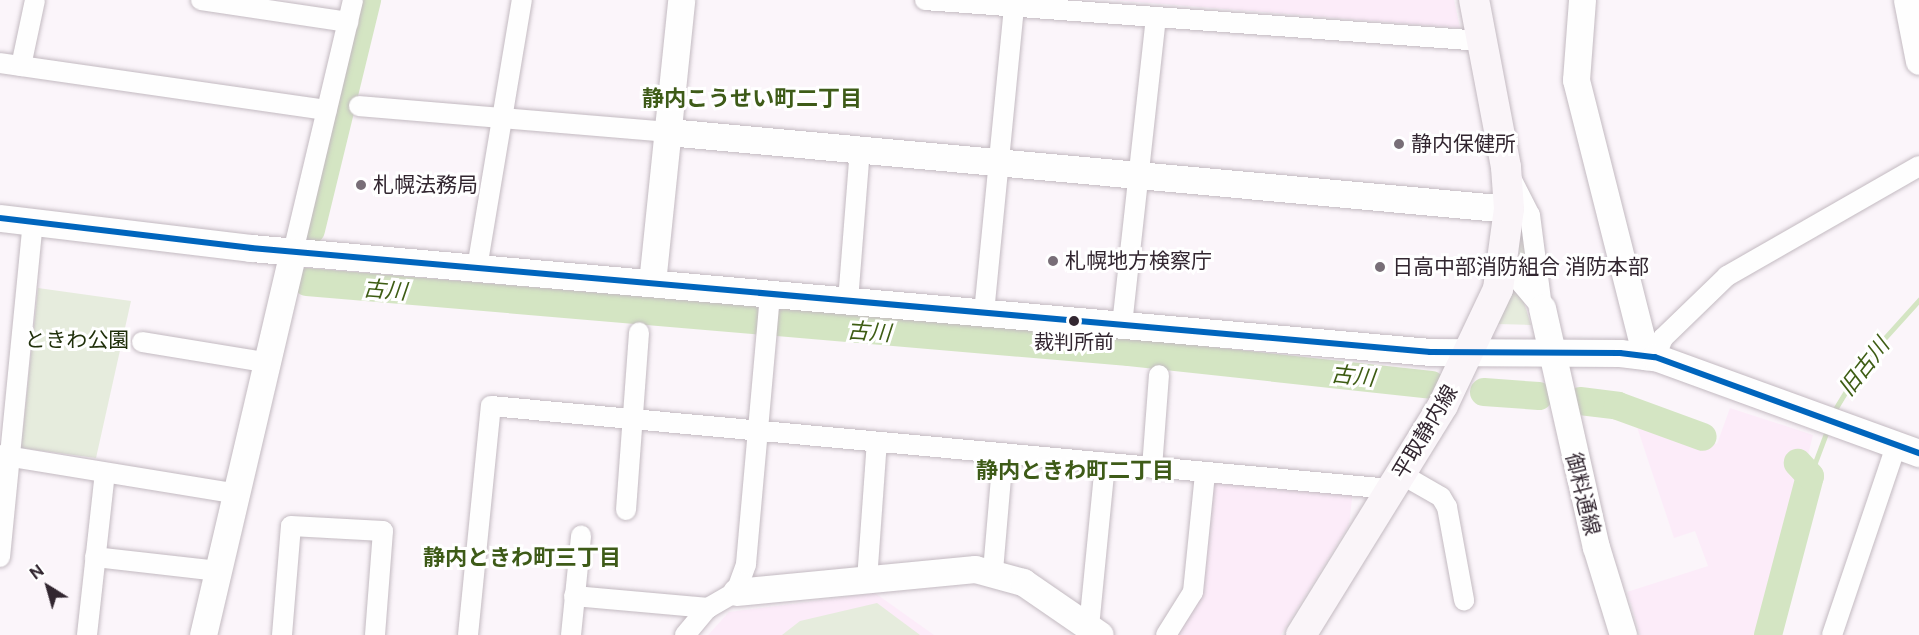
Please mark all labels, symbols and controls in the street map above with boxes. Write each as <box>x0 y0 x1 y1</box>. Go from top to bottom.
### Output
district label: 静内こうせい町二丁目 <box>642 86 862 112</box>
place label: 静内保健所 <box>1411 131 1516 157</box>
marker: 静内保健所 <box>1392 137 1406 151</box>
place label: 札幌法務局 <box>373 172 478 198</box>
marker: 札幌法務局 <box>354 178 368 192</box>
place label: 札幌地方検察庁 <box>1065 248 1212 274</box>
marker: 札幌地方検察庁 <box>1046 254 1060 268</box>
place label: 日高中部消防組合 消防本部 <box>1392 254 1649 280</box>
marker: 日高中部消防組合 消防本部 <box>1373 260 1387 274</box>
water label: 古川 <box>362 275 408 305</box>
marker: 裁判所前 <box>1068 315 1080 327</box>
water label: 古川 <box>846 317 892 347</box>
park label: ときわ公園 <box>25 327 129 353</box>
place label: 裁判所前 <box>1034 330 1114 354</box>
water label: 旧古川 <box>1833 333 1895 401</box>
water label: 古川 <box>1330 361 1376 391</box>
street label: 平取静内線 <box>1387 381 1463 483</box>
street label: 御料通線 <box>1561 450 1605 538</box>
district label: 静内ときわ町二丁目 <box>976 458 1174 484</box>
district label: 静内ときわ町三丁目 <box>423 545 621 571</box>
north arrow <box>18 557 78 617</box>
text: N <box>26 561 48 584</box>

